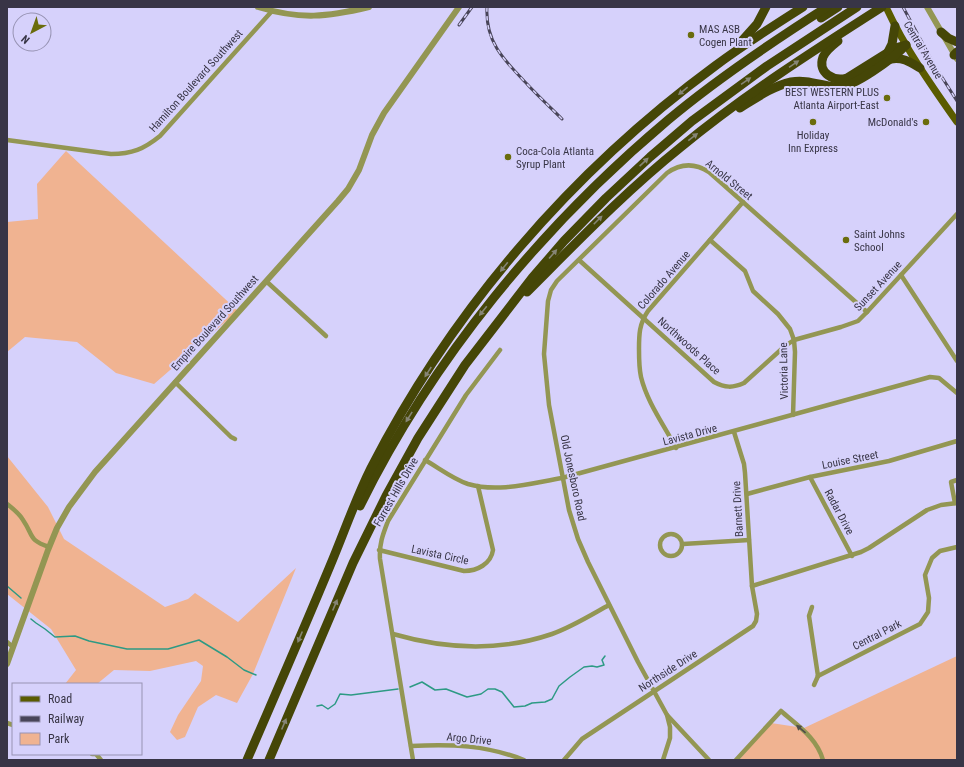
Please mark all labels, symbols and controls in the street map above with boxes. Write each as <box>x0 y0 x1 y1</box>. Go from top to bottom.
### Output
north arrow <box>12 12 52 52</box>
street label: Central Avenue <box>901 19 945 81</box>
place label: MAS ASB Cogen Plant <box>699 23 752 49</box>
street label: Hamilton Boulevard Southwest <box>147 27 245 135</box>
marker: MAS ASB Cogen Plant <box>686 30 696 40</box>
text: N <box>19 32 33 46</box>
one-way arrow <box>789 60 799 68</box>
one-way arrow <box>740 77 751 85</box>
one-way arrow <box>678 86 689 95</box>
place label: BEST WESTERN PLUS Atlanta Airport-East <box>785 86 879 112</box>
marker: BEST WESTERN PLUS Atlanta Airport-East <box>882 93 892 103</box>
place label: McDonald's <box>868 116 918 129</box>
marker: Holiday Inn Express <box>808 117 818 127</box>
marker: McDonald's <box>921 117 931 127</box>
place label: Holiday Inn Express <box>788 129 838 155</box>
one-way arrow <box>688 133 698 141</box>
place label: Coca-Cola Atlanta Syrup Plant <box>516 145 594 171</box>
marker: Coca-Cola Atlanta Syrup Plant <box>503 152 513 162</box>
one-way arrow <box>639 157 649 167</box>
street label: Arnold Street <box>703 157 755 203</box>
one-way arrow <box>593 215 603 225</box>
place label: Saint Johns School <box>854 228 905 254</box>
marker: Saint Johns School <box>841 235 851 245</box>
street label: Colorado Avenue <box>635 248 693 312</box>
one-way arrow <box>548 249 557 259</box>
street label: Sunset Avenue <box>851 258 905 314</box>
one-way arrow <box>500 261 508 272</box>
street label: Empire Boulevard Southwest <box>169 273 261 373</box>
one-way arrow <box>479 306 488 316</box>
street label: Northwoods Place <box>655 314 723 378</box>
street label: Victoria Lane <box>777 342 791 400</box>
one-way arrow <box>424 366 431 378</box>
one-way arrow <box>405 412 413 423</box>
street label: Lavista Drive <box>661 422 719 448</box>
street label: Old Jonesboro Road <box>558 434 588 522</box>
street label: Louise Street <box>821 448 879 472</box>
street label: Forrest Hills Drive <box>371 455 421 529</box>
street label: Barnett Drive <box>730 481 746 537</box>
street label: Radar Drive <box>822 487 856 537</box>
street label: Lavista Circle <box>410 543 470 567</box>
one-way arrow <box>333 598 339 610</box>
street label: Central Park <box>850 617 904 653</box>
one-way arrow <box>297 631 303 642</box>
street label: Northside Drive <box>636 647 700 695</box>
legend <box>12 683 142 755</box>
text: Road <box>48 692 72 706</box>
text: Railway <box>48 712 84 726</box>
one-way arrow <box>281 719 287 730</box>
one-way arrow <box>796 724 806 733</box>
street label: Argo Drive <box>446 730 492 748</box>
text: Park <box>48 732 70 746</box>

